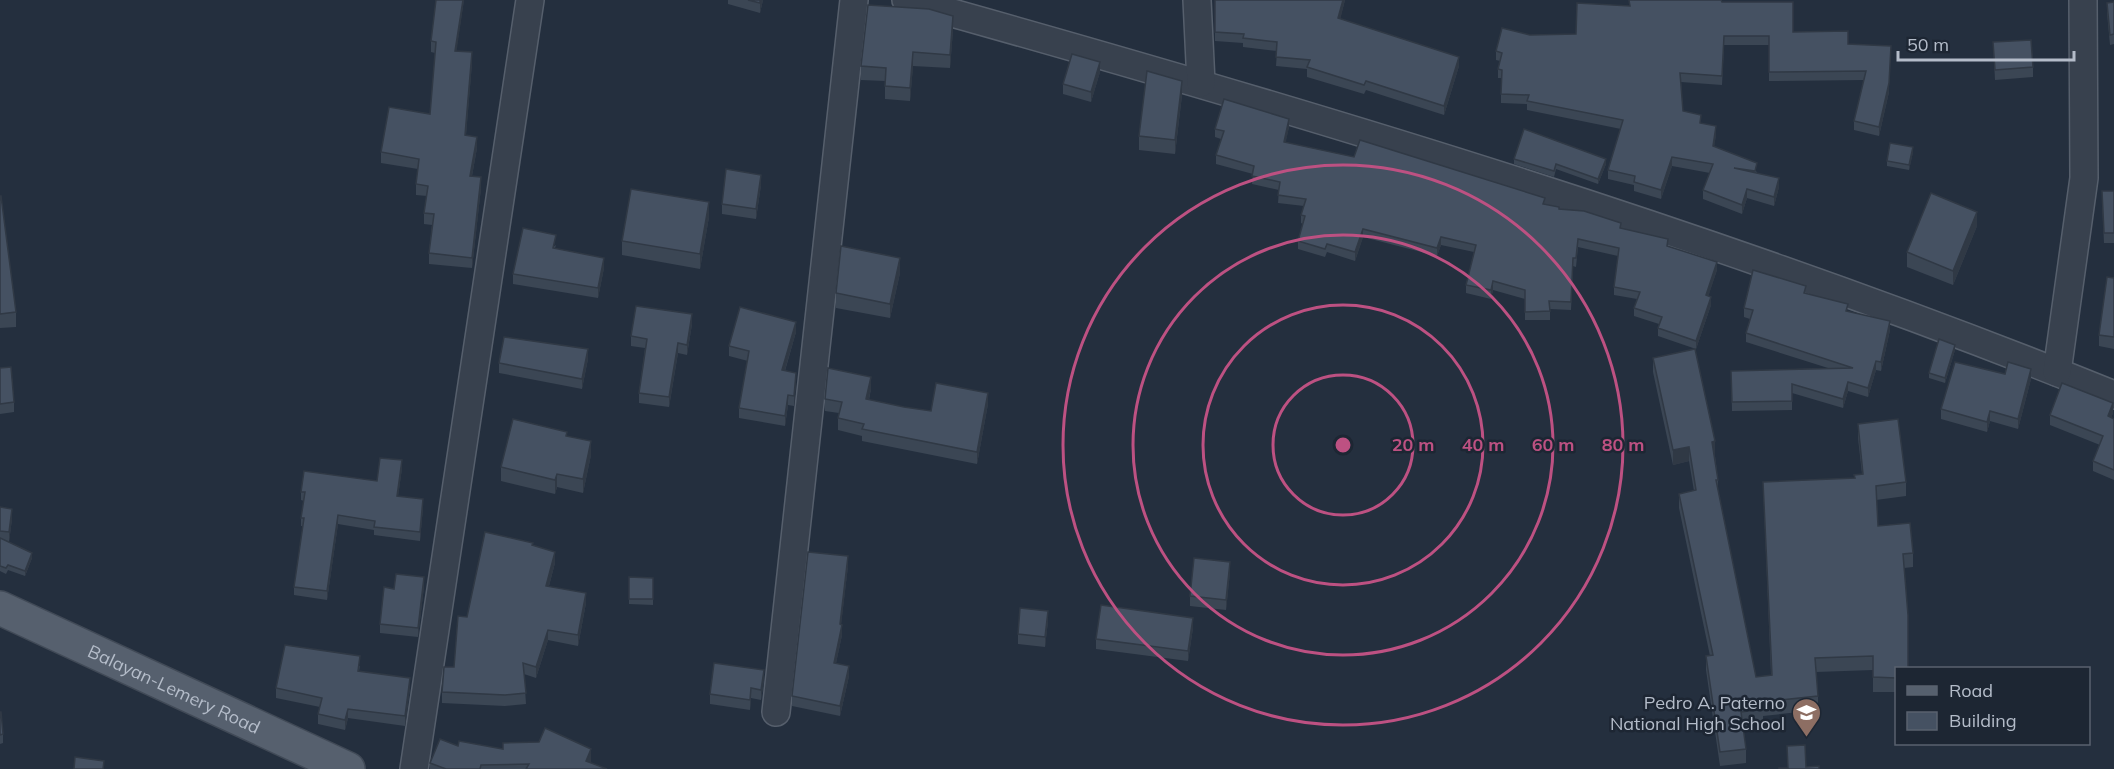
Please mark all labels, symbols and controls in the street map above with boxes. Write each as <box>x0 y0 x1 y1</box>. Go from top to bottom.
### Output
scale bar <box>1898 24 2074 62</box>
text: 50 m <box>1907 33 1949 56</box>
text: 20 m <box>1392 433 1434 456</box>
text: 40 m <box>1462 433 1504 456</box>
text: 60 m <box>1532 433 1574 456</box>
text: 80 m <box>1602 433 1644 456</box>
centre of rings <box>1333 435 1353 455</box>
street label: Balayan-Lemery Road <box>84 639 264 738</box>
legend <box>1895 667 2090 745</box>
text: Road <box>1949 679 1993 702</box>
place label: Pedro A. Paterno National High School <box>1610 691 1785 735</box>
school or university icon: Pedro A. Paterno National High School <box>1790 696 1822 738</box>
text: Building <box>1949 709 2017 732</box>

